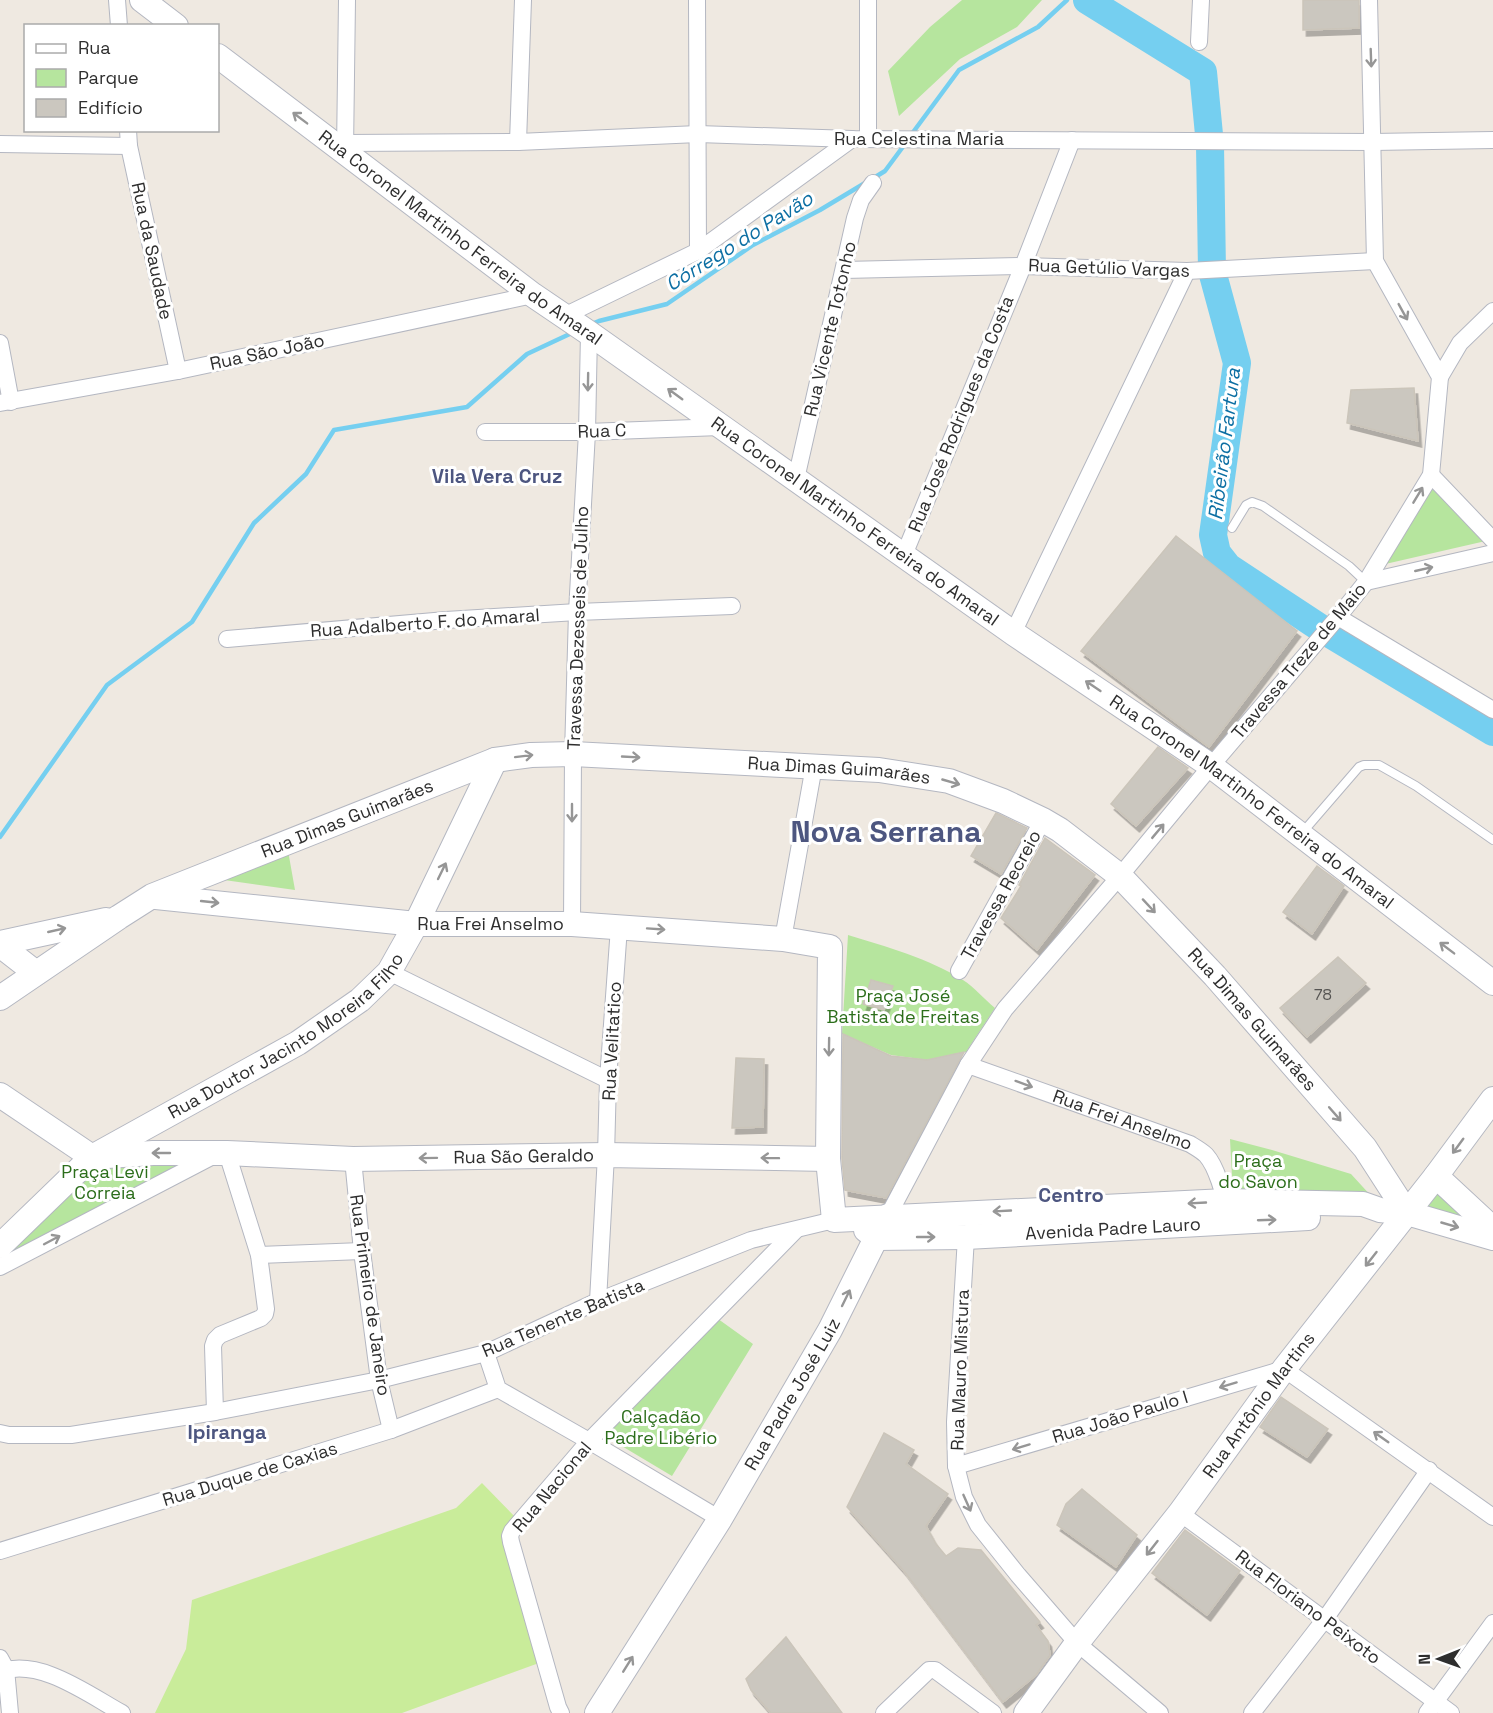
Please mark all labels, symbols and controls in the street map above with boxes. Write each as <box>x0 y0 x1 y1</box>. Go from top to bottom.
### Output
legend <box>24 24 219 132</box>
text: Rua <box>78 36 111 59</box>
one-way arrow <box>1365 48 1377 68</box>
text: Parque <box>78 66 139 89</box>
text: Edifício <box>78 96 143 119</box>
one-way arrow <box>292 111 308 124</box>
street label: Rua Coronel Martinho Ferreira do Amaral <box>314 125 607 350</box>
street label: Rua Celestina Maria <box>834 127 1004 150</box>
street label: Rua da Saudade <box>127 180 178 322</box>
water label: Córrego do Pavão <box>660 185 818 297</box>
street label: Rua Vicente Totonho <box>798 239 861 419</box>
street label: Rua Getúlio Vargas <box>1028 253 1190 282</box>
street label: Rua José Rodrigues da Costa <box>902 292 1019 535</box>
one-way arrow <box>1397 303 1409 320</box>
street label: Rua São João <box>207 328 326 375</box>
water label: Ribeirão Fartura <box>1202 366 1246 521</box>
one-way arrow <box>582 372 593 392</box>
one-way arrow <box>667 388 683 400</box>
street label: Rua Coronel Martinho Ferreira do Amaral <box>707 411 1004 631</box>
street label: Rua C <box>577 418 627 443</box>
district label: Vila Vera Cruz <box>432 463 562 489</box>
one-way arrow <box>1413 487 1425 504</box>
street label: Travessa Dezesseis de Julho <box>562 506 593 750</box>
one-way arrow <box>1414 562 1433 574</box>
street label: Travessa Treze de Maio <box>1226 578 1371 744</box>
street label: Rua Adalberto F. do Amaral <box>309 603 540 642</box>
one-way arrow <box>1085 680 1102 692</box>
street label: Rua Coronel Martinho Ferreira do Amaral <box>1105 689 1399 914</box>
one-way arrow <box>513 750 533 761</box>
street label: Rua Dimas Guimarães <box>747 751 932 789</box>
one-way arrow <box>621 752 641 763</box>
street label: Rua Dimas Guimarães <box>257 774 437 863</box>
one-way arrow <box>941 777 960 789</box>
one-way arrow <box>567 802 578 822</box>
district label: Nova Serrana <box>790 812 982 851</box>
one-way arrow <box>1151 823 1164 839</box>
street label: Travessa Recreio <box>955 826 1046 964</box>
one-way arrow <box>436 862 448 880</box>
one-way arrow <box>200 897 220 908</box>
one-way arrow <box>1142 898 1156 913</box>
street label: Rua Frei Anselmo <box>417 912 564 935</box>
one-way arrow <box>47 924 66 936</box>
one-way arrow <box>646 924 666 935</box>
one-way arrow <box>1439 941 1455 954</box>
street label: Rua Dimas Guimarães <box>1183 943 1322 1096</box>
street label: Rua Doutor Jacinto Moreira Filho <box>164 949 408 1124</box>
street label: Rua Velitatico <box>597 981 626 1101</box>
park label: Praça José Batista de Freitas <box>827 984 979 1028</box>
house number: 78 <box>1314 985 1332 1004</box>
one-way arrow <box>823 1037 835 1057</box>
one-way arrow <box>1014 1080 1032 1091</box>
street label: Rua Frei Anselmo <box>1050 1084 1196 1155</box>
one-way arrow <box>1328 1106 1342 1121</box>
one-way arrow <box>1452 1137 1465 1153</box>
street label: Rua São Geraldo <box>453 1143 594 1168</box>
one-way arrow <box>151 1147 171 1159</box>
park label: Praça do Savon <box>1218 1149 1298 1193</box>
one-way arrow <box>418 1152 438 1164</box>
one-way arrow <box>760 1152 780 1164</box>
park label: Praça Levi Correia <box>61 1160 149 1204</box>
district label: Centro <box>1038 1182 1104 1208</box>
street label: Rua Primeiro de Janeiro <box>345 1193 396 1397</box>
one-way arrow <box>1187 1197 1207 1208</box>
one-way arrow <box>993 1206 1013 1217</box>
street label: Avenida Padre Lauro <box>1025 1212 1201 1245</box>
one-way arrow <box>1257 1214 1277 1225</box>
one-way arrow <box>1440 1220 1459 1231</box>
one-way arrow <box>915 1231 935 1243</box>
one-way arrow <box>43 1234 61 1246</box>
one-way arrow <box>1364 1250 1377 1266</box>
street label: Rua Tenente Batista <box>478 1273 648 1362</box>
one-way arrow <box>841 1289 852 1307</box>
street label: Rua Mauro Mistura <box>945 1289 974 1451</box>
street label: Rua Padre José Luiz <box>739 1314 845 1474</box>
street label: Rua Antônio Martins <box>1197 1327 1320 1482</box>
one-way arrow <box>1219 1380 1238 1391</box>
street label: Rua João Paulo I <box>1049 1385 1191 1448</box>
park label: Calçadão Padre Libério <box>605 1405 717 1449</box>
district label: Ipiranga <box>187 1419 267 1445</box>
one-way arrow <box>1373 1431 1389 1443</box>
street label: Rua Duque de Caxias <box>160 1436 340 1511</box>
street label: Rua Nacional <box>507 1437 596 1537</box>
one-way arrow <box>1012 1442 1031 1453</box>
one-way arrow <box>962 1494 974 1512</box>
one-way arrow <box>1146 1540 1159 1556</box>
street label: Rua Floriano Peixoto <box>1231 1544 1386 1669</box>
north arrow <box>1409 1629 1469 1689</box>
text: N <box>1414 1654 1435 1665</box>
one-way arrow <box>622 1656 634 1672</box>

